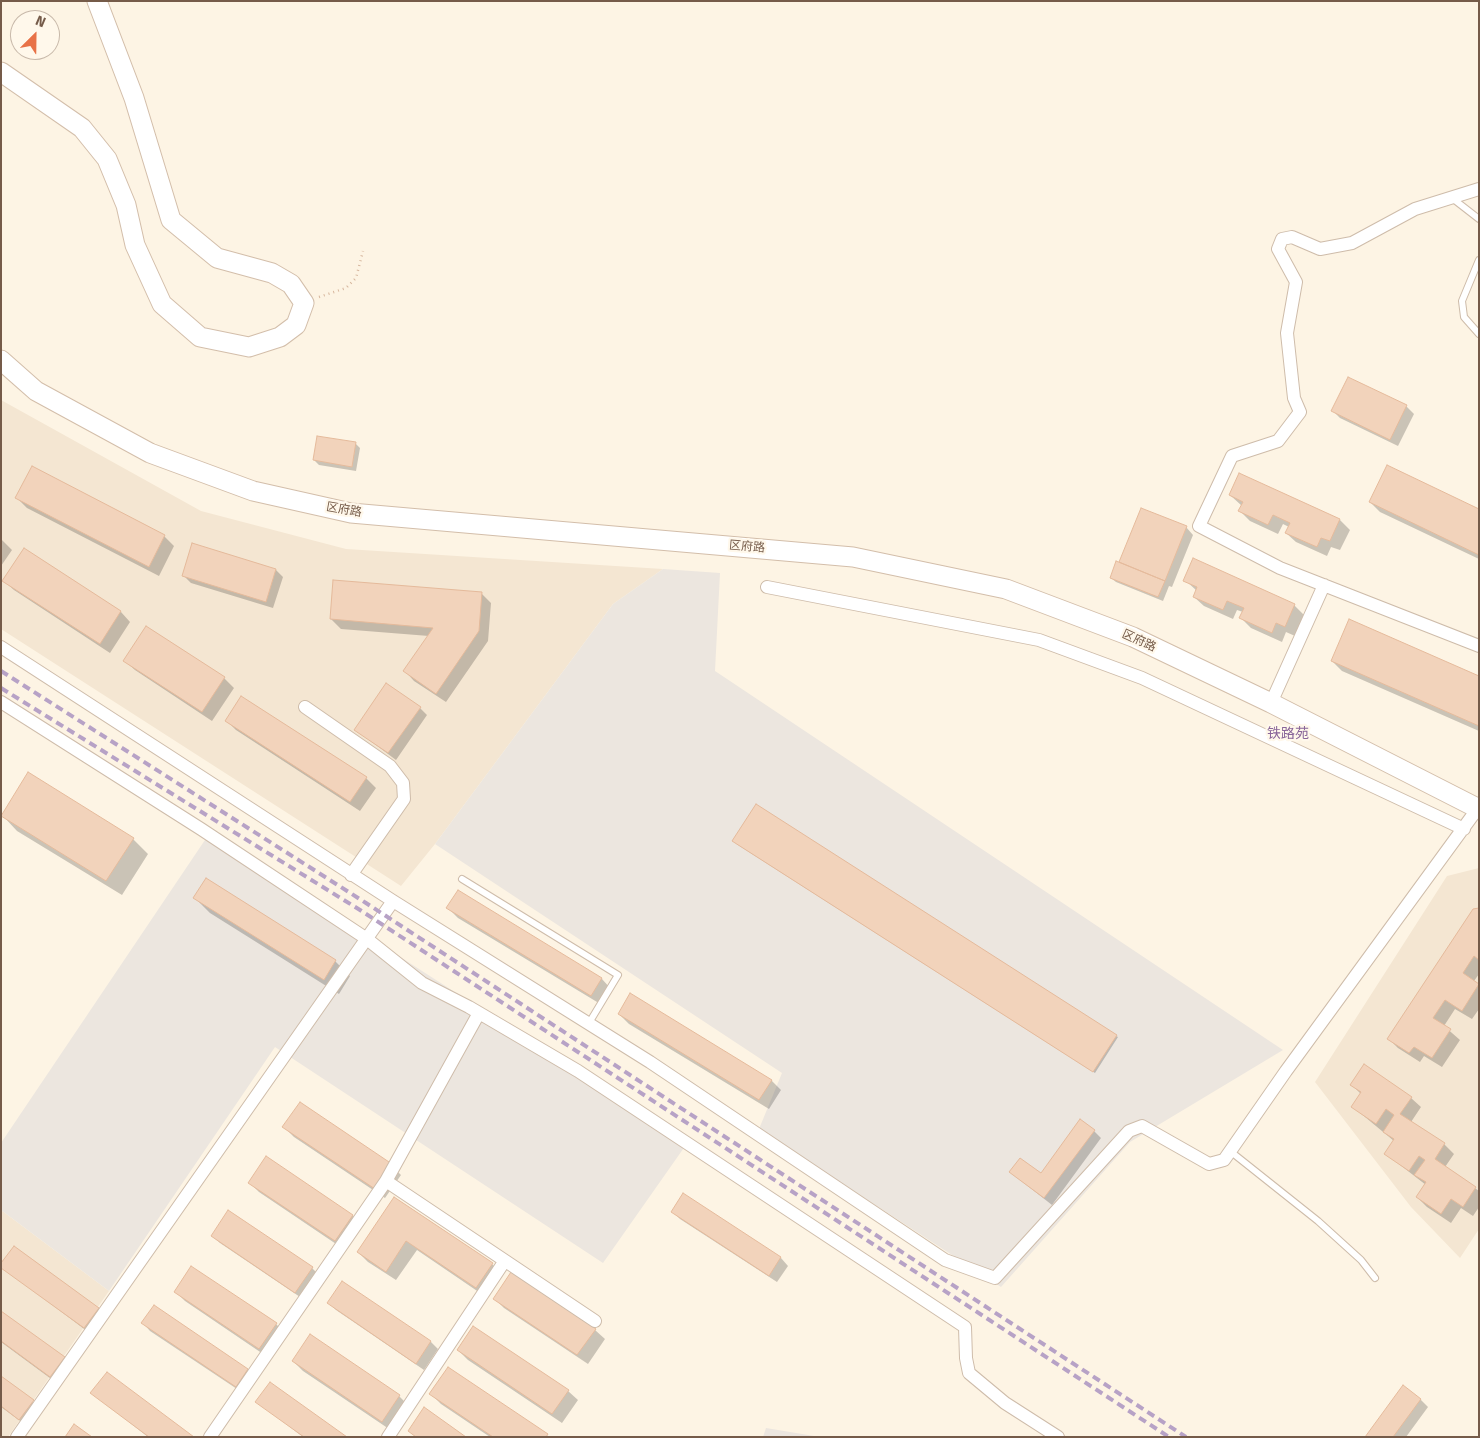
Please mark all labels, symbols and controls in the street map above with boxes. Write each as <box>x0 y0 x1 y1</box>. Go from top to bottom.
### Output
north arrow <box>10 10 60 60</box>
text: N <box>33 12 48 31</box>
street label: 区府路 <box>325 500 363 520</box>
street label: 区府路 <box>728 538 766 556</box>
street label: 区府路 <box>1120 627 1158 655</box>
district label: 铁路苑 <box>1267 726 1309 742</box>

